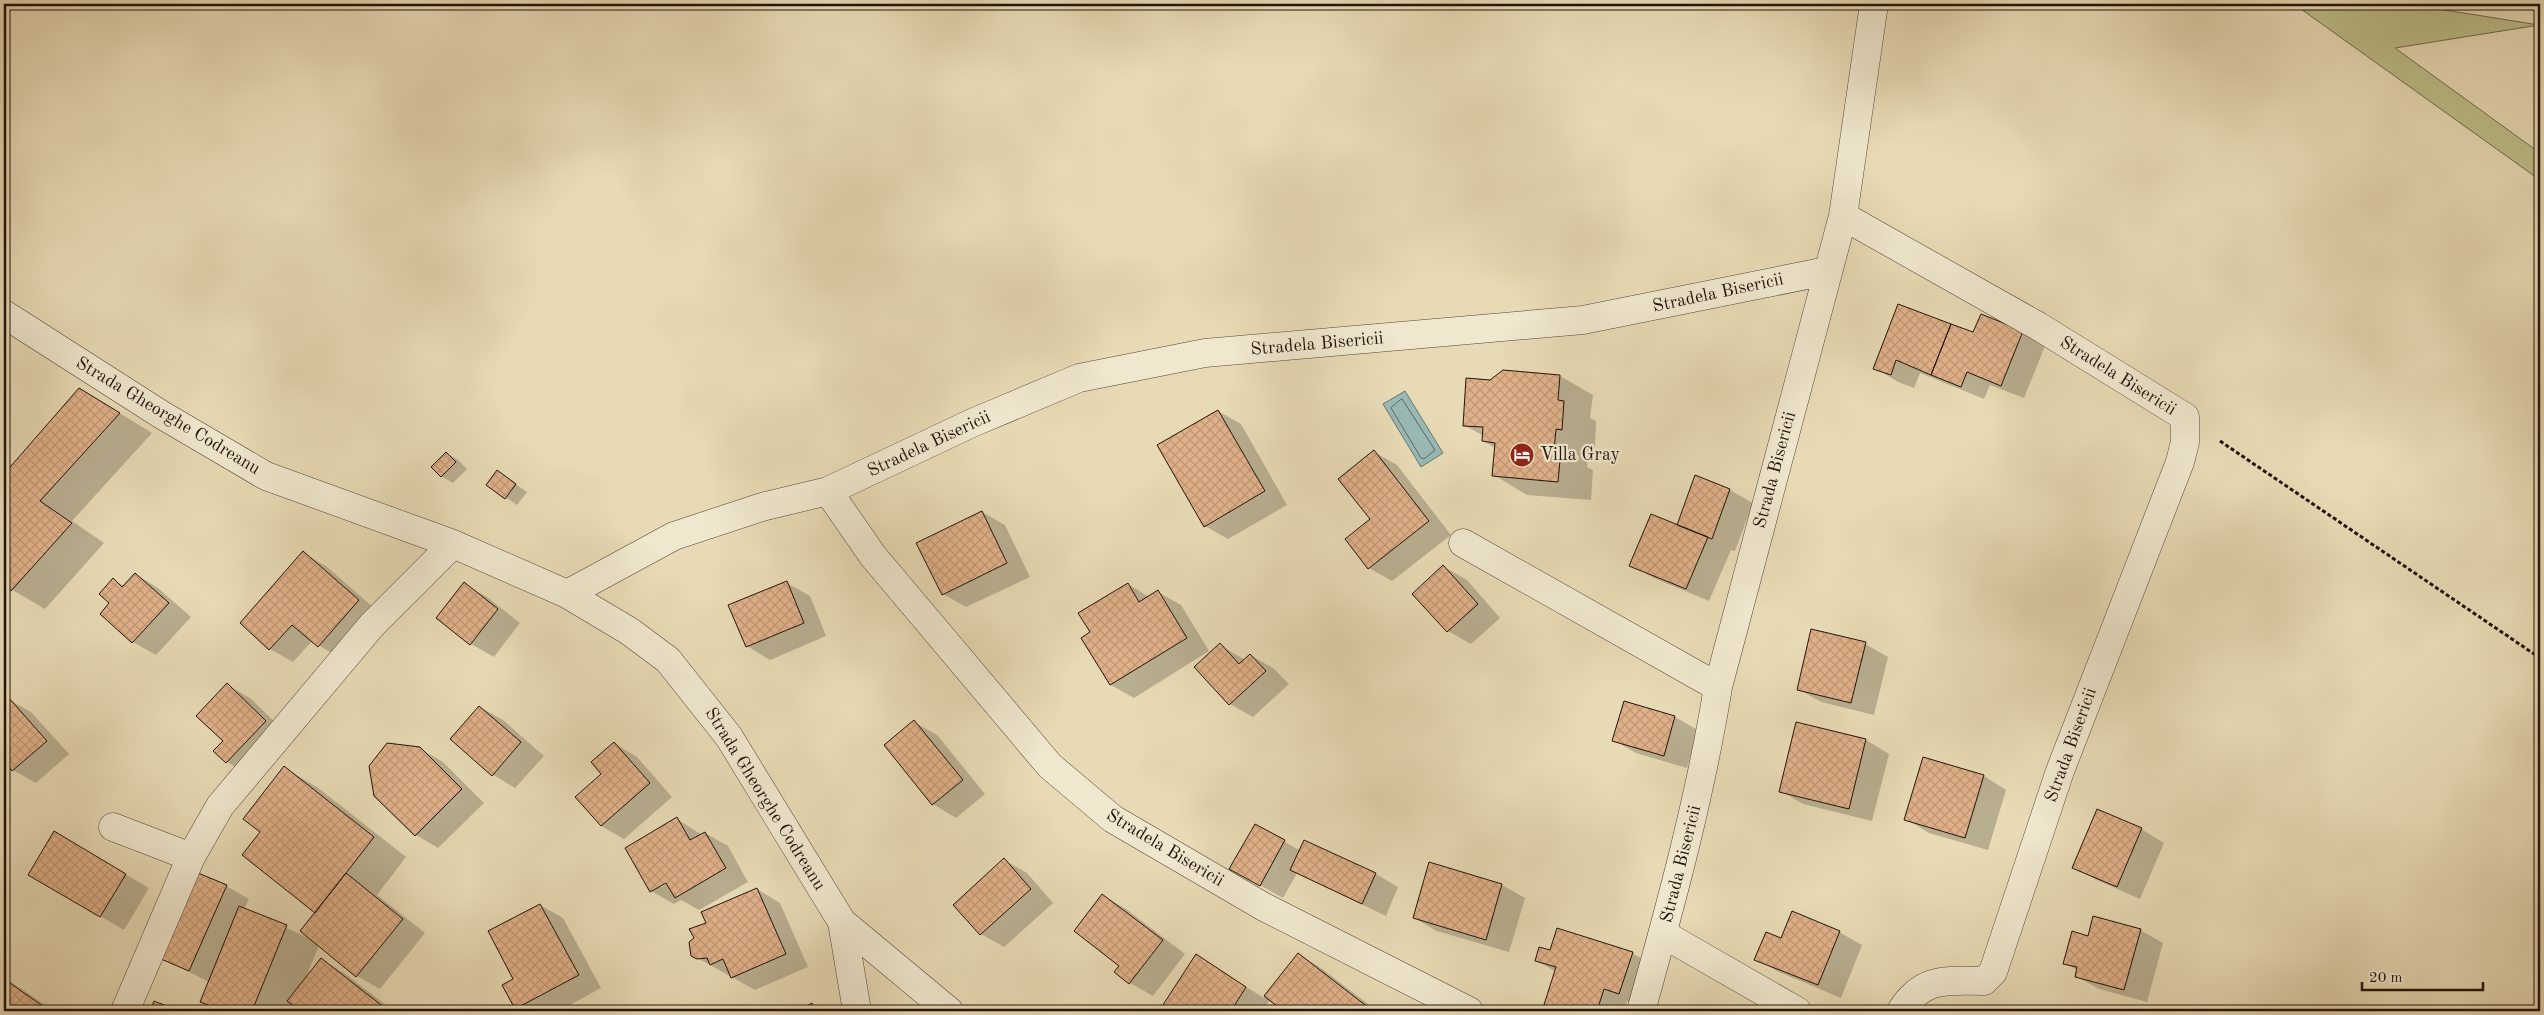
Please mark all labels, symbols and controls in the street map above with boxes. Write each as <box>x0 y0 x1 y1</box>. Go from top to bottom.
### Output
street label: Stradela Bisericii <box>1651 270 1785 316</box>
street label: Stradela Bisericii <box>1250 329 1384 359</box>
street label: Stradela Bisericii <box>2057 333 2179 419</box>
street label: Strada Gheorghe Codreanu <box>73 354 264 478</box>
street label: Stradela Bisericii <box>865 408 993 480</box>
street label: Strada Bisericii <box>1751 409 1799 530</box>
hotel icon: Villa Gray <box>1509 442 1535 468</box>
place label: Villa Gray <box>1540 446 1621 464</box>
street label: Strada Bisericii <box>2042 685 2100 805</box>
street label: Strada Gheorghe Codreanu <box>701 705 829 894</box>
street label: Strada Bisericii <box>1658 803 1704 925</box>
street label: Stradela Bisericii <box>1103 806 1227 890</box>
scale bar <box>2362 960 2483 992</box>
text: 20 m <box>2369 971 2403 986</box>

